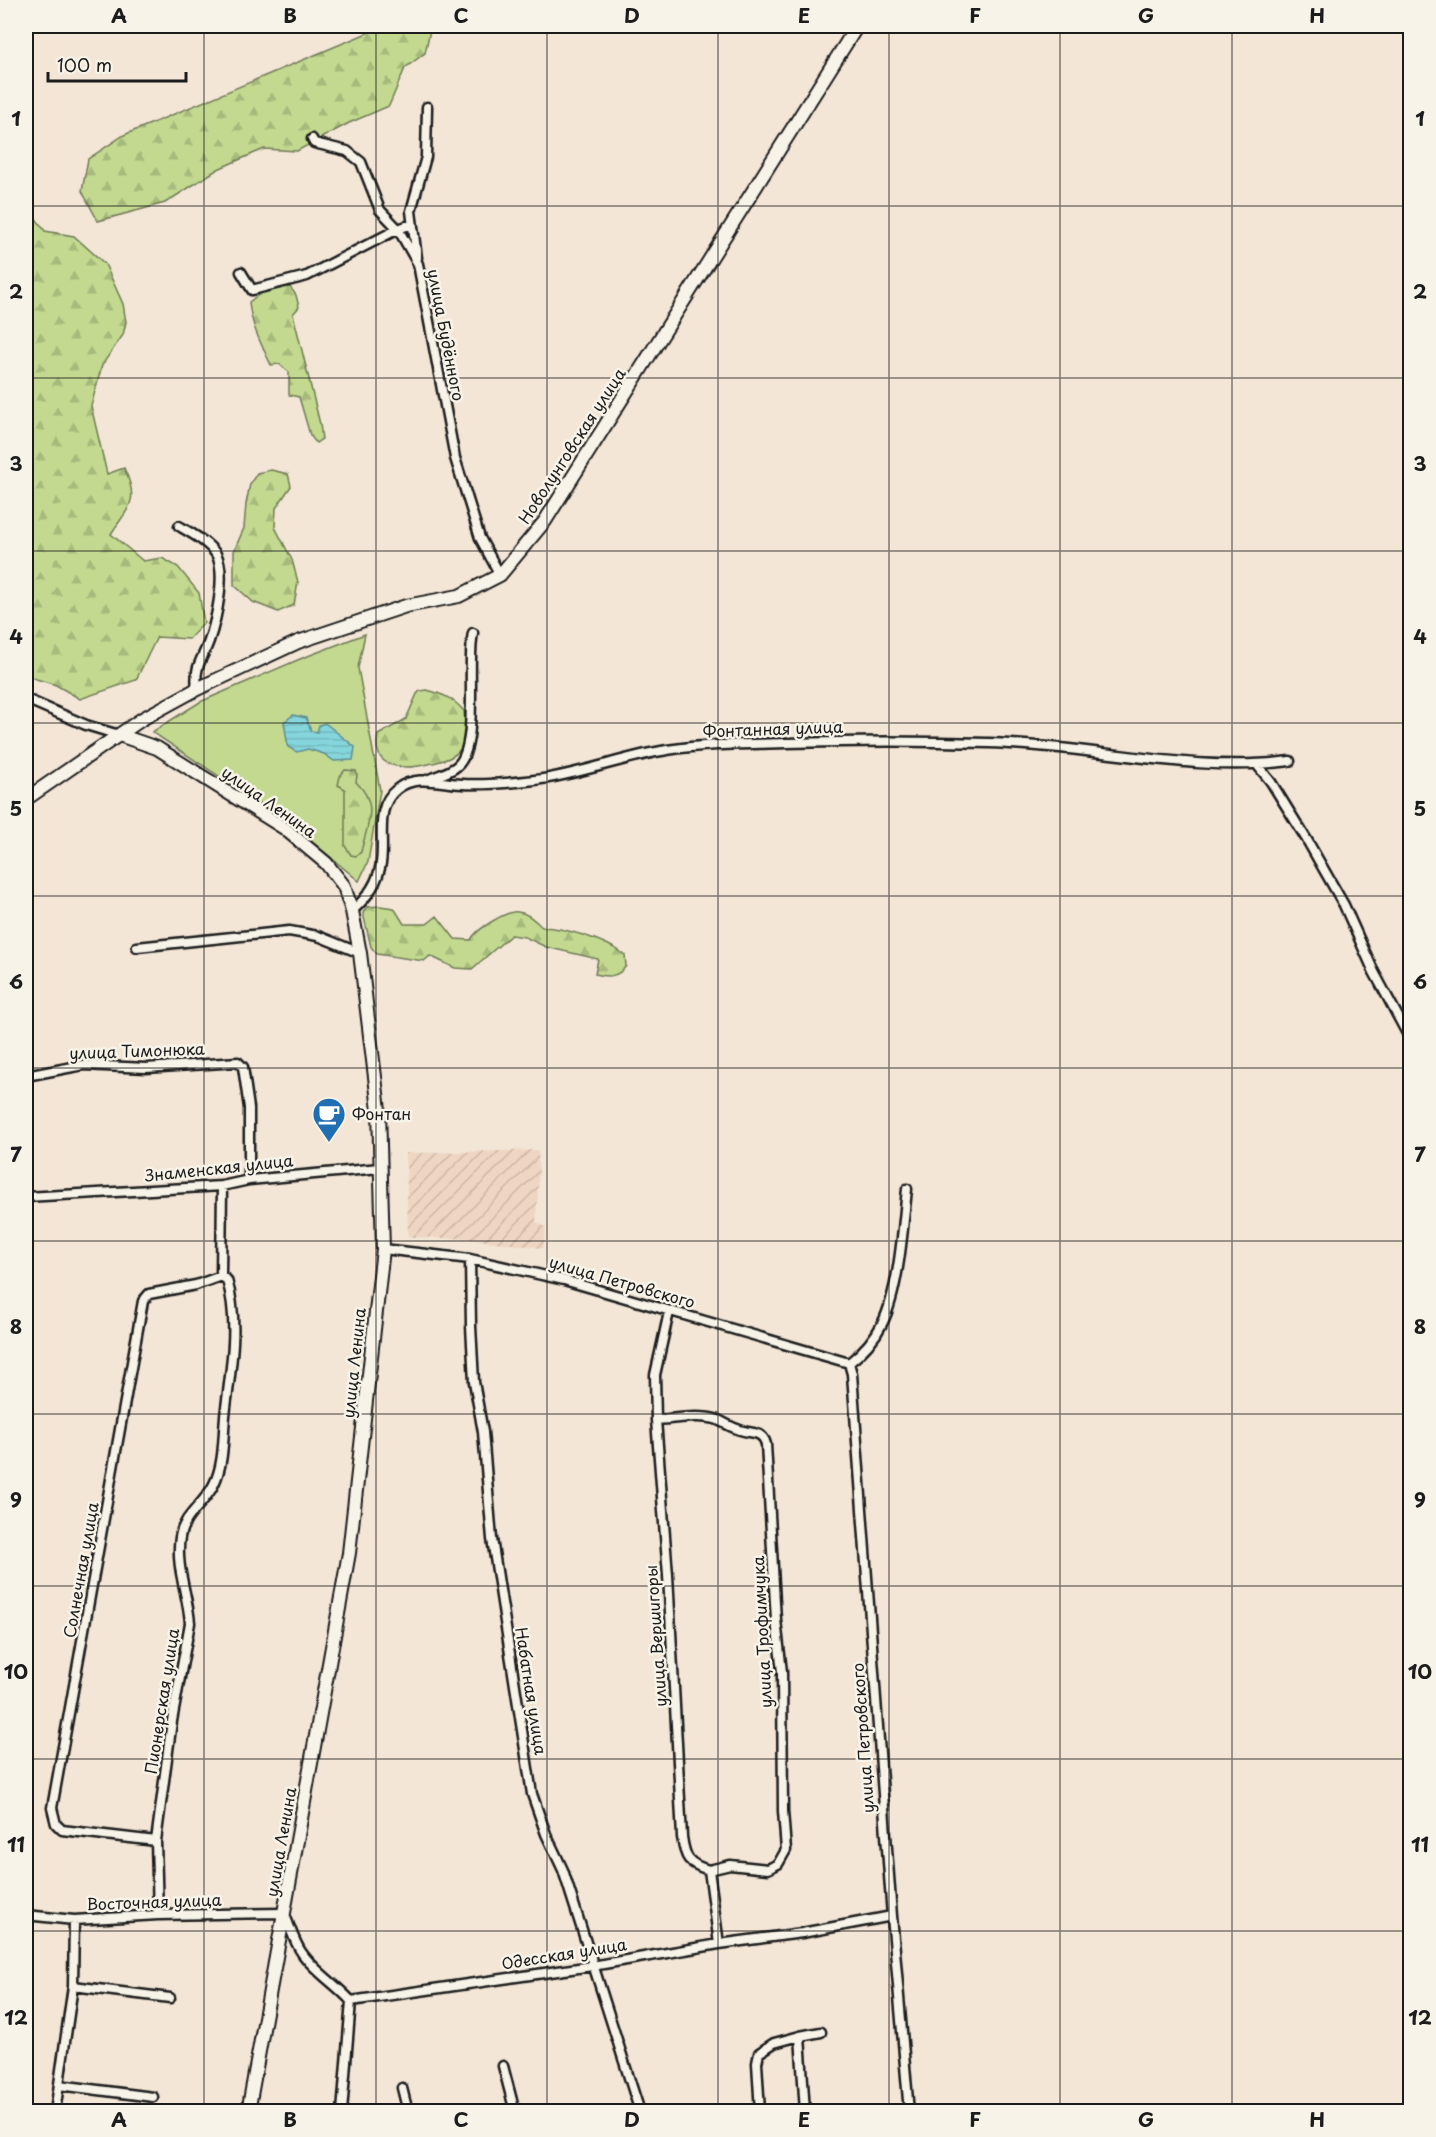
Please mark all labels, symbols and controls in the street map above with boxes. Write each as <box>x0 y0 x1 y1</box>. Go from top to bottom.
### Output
text: A <box>111 0 127 30</box>
text: B <box>283 0 297 30</box>
text: C <box>453 0 469 30</box>
text: D <box>624 0 640 30</box>
text: E <box>798 0 810 30</box>
text: F <box>969 0 981 30</box>
text: G <box>1138 0 1154 30</box>
text: H <box>1309 0 1325 30</box>
scale bar <box>48 45 186 83</box>
text: 100 m <box>57 51 112 78</box>
text: 1 <box>11 103 21 133</box>
text: 1 <box>1415 103 1425 133</box>
street label: улица Будённого <box>422 267 472 403</box>
text: 2 <box>9 276 23 306</box>
text: 2 <box>1413 276 1427 306</box>
street label: Новолунговская улица <box>512 363 631 528</box>
text: 3 <box>9 448 23 478</box>
text: 3 <box>1413 448 1427 478</box>
text: 4 <box>9 621 23 651</box>
text: 4 <box>1413 621 1427 651</box>
street label: Фонтанная улица <box>702 714 844 742</box>
street label: улица Ленина <box>217 760 322 843</box>
text: 5 <box>10 793 22 823</box>
text: 5 <box>1414 793 1426 823</box>
text: 6 <box>9 966 23 996</box>
text: 6 <box>1413 966 1427 996</box>
street label: улица Тимонюка <box>69 1036 205 1064</box>
cafe icon: Фонтан <box>311 1096 347 1143</box>
place label: Фонтан <box>352 1101 411 1125</box>
text: 7 <box>10 1139 22 1169</box>
text: 7 <box>1414 1139 1426 1169</box>
street label: Знаменская улица <box>142 1147 294 1187</box>
street label: улица Петровского <box>546 1249 698 1313</box>
street label: улица Ленина <box>335 1306 371 1419</box>
text: 8 <box>10 1311 22 1341</box>
text: 8 <box>1414 1311 1426 1341</box>
text: 9 <box>10 1484 22 1514</box>
text: 9 <box>1414 1484 1426 1514</box>
street label: Солнечная улица <box>56 1500 104 1640</box>
street label: улица Трофимчука <box>745 1555 777 1709</box>
street label: улица Вершигоры <box>638 1564 672 1708</box>
street label: Набатная улица <box>510 1625 554 1756</box>
street label: Пионерская улица <box>138 1626 184 1775</box>
text: 10 <box>4 1656 28 1686</box>
text: 10 <box>1408 1656 1432 1686</box>
street label: улица Петровского <box>845 1662 879 1814</box>
street label: улица Ленина <box>259 1785 301 1899</box>
text: 11 <box>7 1829 25 1859</box>
text: 11 <box>1411 1829 1429 1859</box>
street label: Восточная улица <box>86 1887 222 1915</box>
street label: Одесская улица <box>500 1931 628 1975</box>
text: 12 <box>4 2002 28 2032</box>
text: 12 <box>1408 2002 1432 2032</box>
text: A <box>111 2104 127 2134</box>
text: B <box>283 2104 297 2134</box>
text: C <box>453 2104 469 2134</box>
text: D <box>624 2104 640 2134</box>
text: E <box>798 2104 810 2134</box>
text: F <box>969 2104 981 2134</box>
text: G <box>1138 2104 1154 2134</box>
text: H <box>1309 2104 1325 2134</box>

